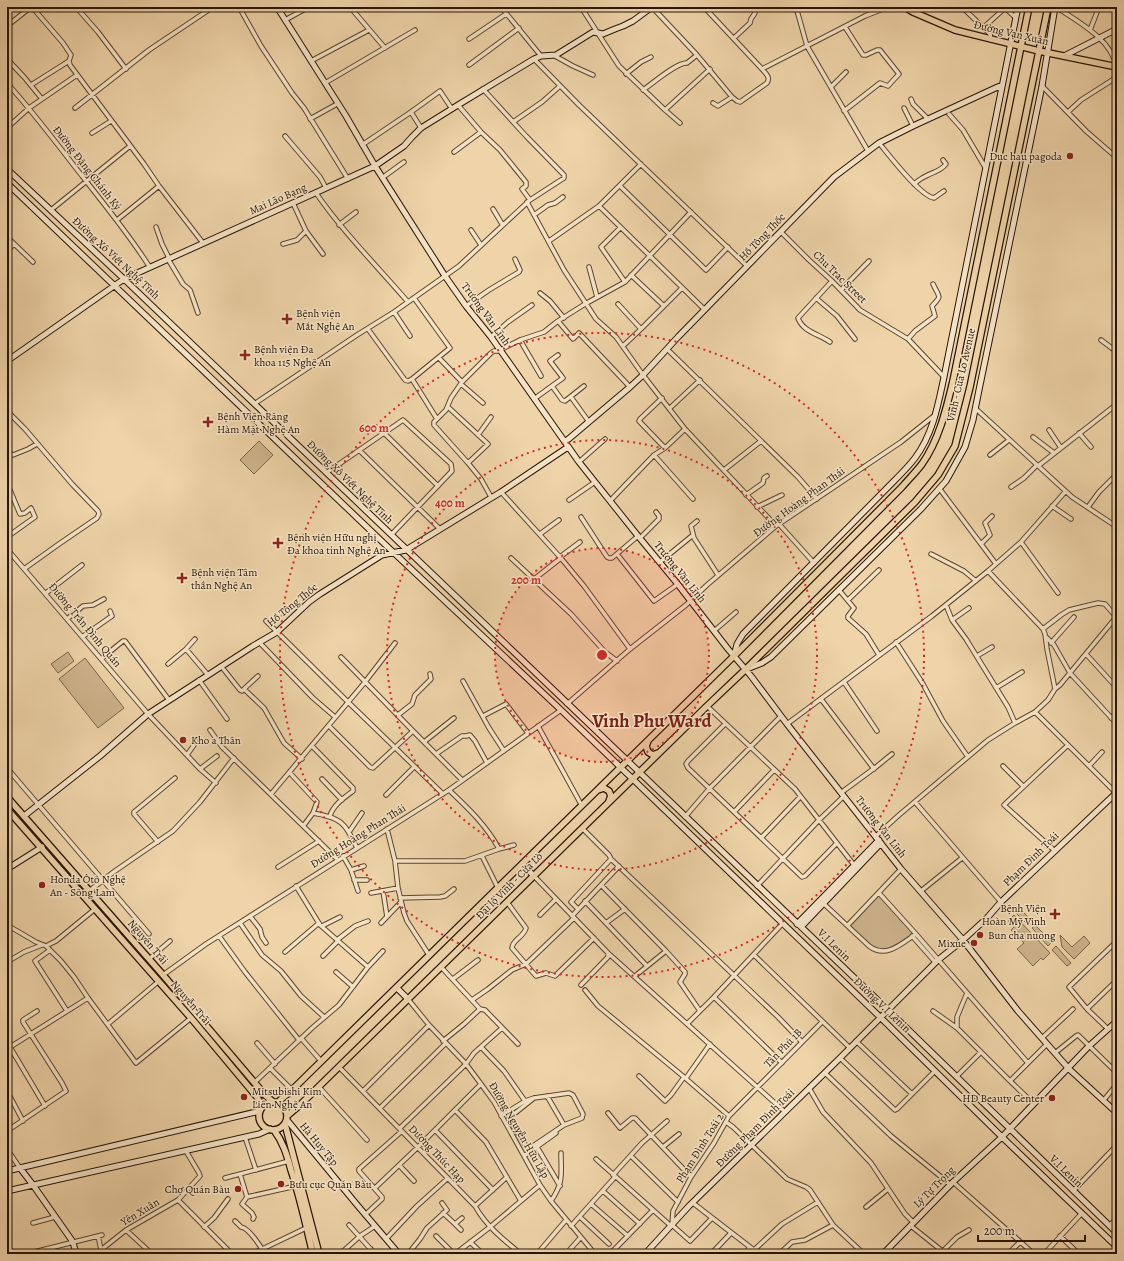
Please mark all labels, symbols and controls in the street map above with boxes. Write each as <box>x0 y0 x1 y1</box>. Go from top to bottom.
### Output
street label: Đường Vạn Xuân <box>972 17 1050 49</box>
street label: Đường Đặng Chánh Kỷ <box>49 123 125 213</box>
place label: Duc hau pagoda <box>989 149 1063 164</box>
marker: Duc hau pagoda <box>1065 151 1075 161</box>
street label: Mai Lão Bạng <box>247 180 309 218</box>
street label: Hồ Tông Thốc <box>735 210 789 264</box>
street label: Đường Xô Viết Nghệ Tĩnh <box>69 213 163 303</box>
street label: Chu Trac Street <box>810 247 871 307</box>
street label: Trương Văn Lĩnh <box>458 279 514 349</box>
place label: Bệnh viện Mắt Nghệ An <box>296 306 355 334</box>
marker: Bệnh viện Mắt Nghệ An <box>281 313 293 325</box>
street label: Vinh - Cua Lo Avenue <box>943 327 979 424</box>
place label: Bệnh viện Đa khoa 115 Nghệ An <box>254 342 331 370</box>
marker: Bệnh viện Đa khoa 115 Nghệ An <box>239 349 251 361</box>
place label: Bệnh Viện Răng Hàm Mặt Nghệ An <box>217 409 300 437</box>
marker: Bệnh Viện Răng Hàm Mặt Nghệ An <box>202 416 214 428</box>
text: 600 m <box>359 420 389 436</box>
street label: Đường Xô Viết Nghệ Tĩnh <box>303 437 397 527</box>
street label: Đường Hoàng Phan Thái <box>750 464 848 540</box>
text: 400 m <box>435 495 465 511</box>
place label: Bệnh viện Hữu nghị Đa khoa tỉnh Nghệ An <box>287 530 386 558</box>
marker: Bệnh viện Hữu nghị Đa khoa tỉnh Nghệ An <box>272 537 284 549</box>
street label: Trương Văn Lĩnh <box>651 538 710 606</box>
place label: Bệnh viện Tâm thần Nghệ An <box>191 565 257 593</box>
marker: Bệnh viện Tâm thần Nghệ An <box>176 572 188 584</box>
text: 200 m <box>511 572 541 588</box>
street label: Đường Trần Đình Quán <box>45 579 125 671</box>
street label: Hồ Tông Thốc <box>263 580 321 630</box>
centre of rings <box>595 648 609 662</box>
district label: Vinh Phu Ward <box>591 708 713 734</box>
place label: Kho a Thân <box>191 733 241 748</box>
marker: Kho a Thân <box>178 735 188 745</box>
street label: Trương Văn Lĩnh <box>852 793 910 861</box>
street label: Đường Hoàng Phan Thái <box>307 800 409 872</box>
street label: Phạm Đình Toái <box>1000 828 1062 890</box>
street label: Đại lộ Vinh - Cửa Lò <box>472 849 546 923</box>
place label: Honda Ôtô Nghệ An - Sông Lam <box>49 872 126 900</box>
marker: Honda Ôtô Nghệ An - Sông Lam <box>37 880 47 890</box>
place label: Bệnh Viện Hoàn Mỹ Vinh <box>982 901 1046 929</box>
marker: Bệnh Viện Hoàn Mỹ Vinh <box>1049 908 1061 920</box>
street label: Nguyên Trãi <box>124 916 172 968</box>
street label: V.I Lenin <box>813 925 854 965</box>
place label: Bun cha nuong <box>988 928 1056 943</box>
marker: Bun cha nuong <box>975 930 985 940</box>
place label: Mixue <box>938 936 966 951</box>
marker: Mixue <box>969 938 979 948</box>
street label: Đường V.I Lênin <box>850 974 914 1036</box>
street label: Nguyễn Trãi <box>167 977 215 1029</box>
street label: Tân Phú 1B <box>761 1025 805 1071</box>
street label: Đường Nguyễn Hữu Lập <box>485 1079 553 1181</box>
place label: Mitsubishi Kim Liên Nghệ An <box>252 1084 322 1112</box>
street label: Đường Phạm Đình Toái <box>712 1085 798 1171</box>
place label: HD Beauty Center <box>962 1091 1044 1106</box>
marker: Mitsubishi Kim Liên Nghệ An <box>239 1092 249 1102</box>
marker: HD Beauty Center <box>1047 1093 1057 1103</box>
street label: Phạm Đình Toái 2 <box>672 1110 728 1186</box>
street label: Hà Huy Tập <box>296 1119 342 1169</box>
street label: Dương Thúc Hạp <box>405 1121 469 1187</box>
street label: V.I Lenin <box>1045 1151 1086 1191</box>
street label: Lý Tự Trọng <box>910 1163 958 1211</box>
place label: Bưu cục Quán Bàu <box>289 1177 372 1192</box>
marker: Bưu cục Quán Bàu <box>276 1179 286 1189</box>
place label: Chợ Quán Bàu <box>165 1182 230 1197</box>
marker: Chợ Quán Bàu <box>233 1184 243 1194</box>
street label: Yên Xuân <box>117 1195 162 1230</box>
scale bar <box>978 1217 1085 1243</box>
text: 200 m <box>984 1223 1015 1239</box>

